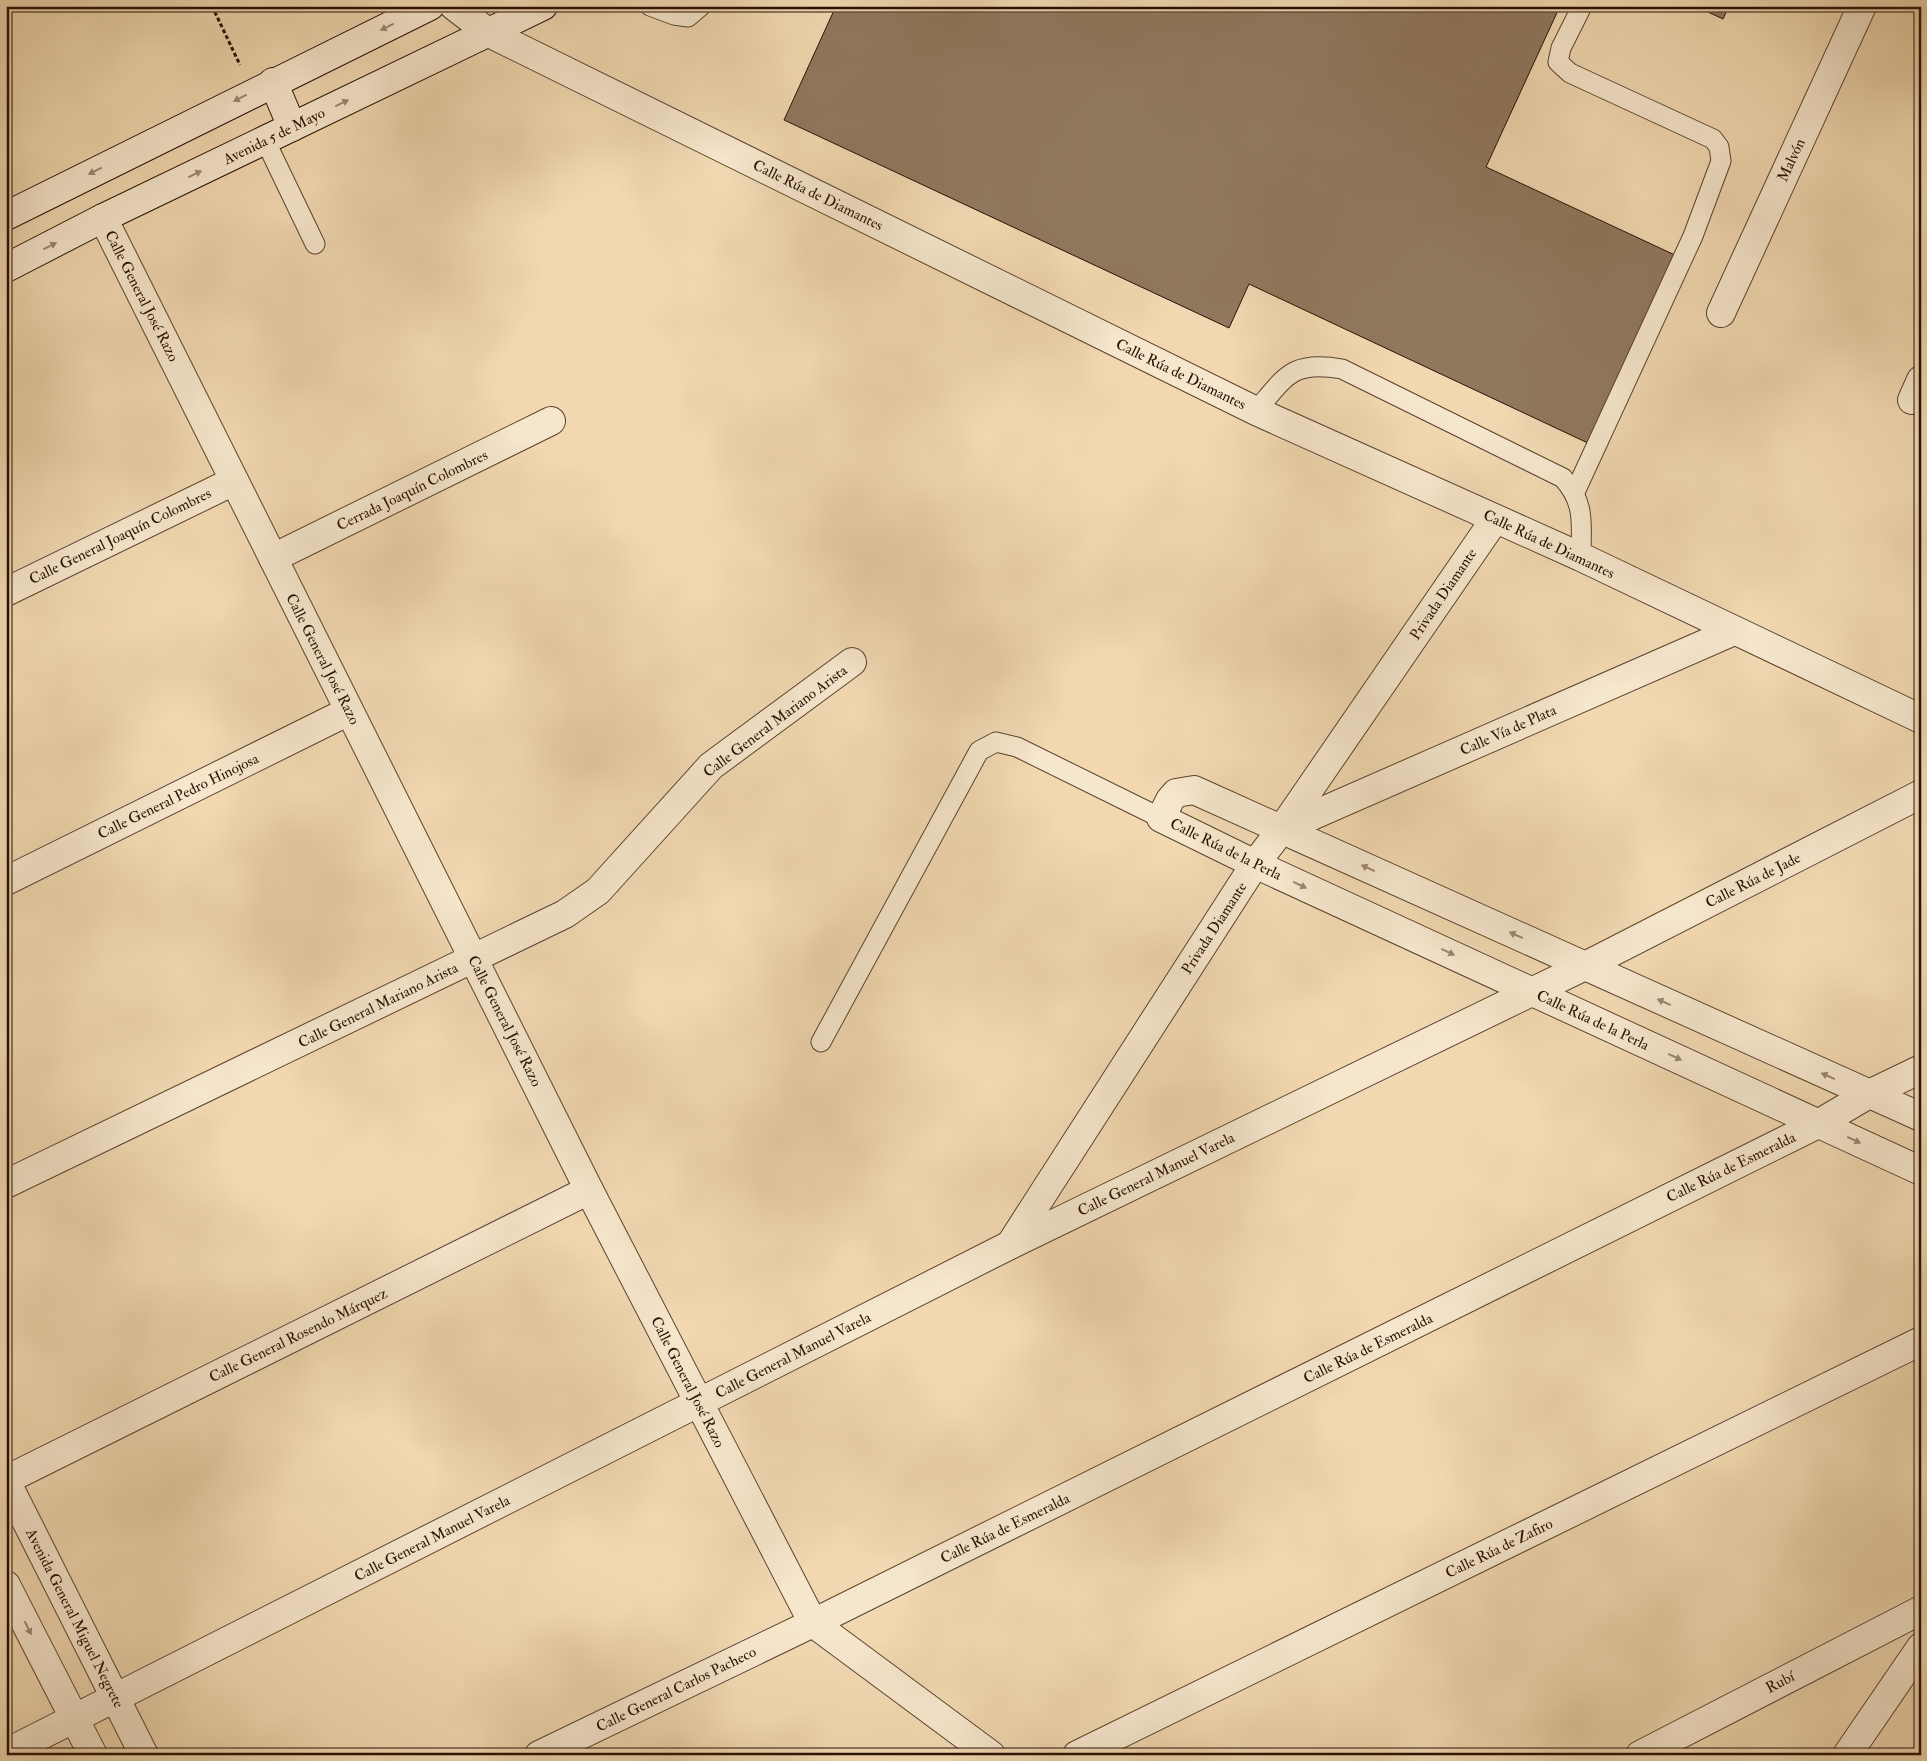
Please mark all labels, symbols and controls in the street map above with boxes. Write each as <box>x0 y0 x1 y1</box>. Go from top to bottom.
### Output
one-way arrow <box>379 23 394 32</box>
one-way arrow <box>233 94 247 102</box>
one-way arrow <box>335 99 349 107</box>
street label: Avenida 5 de Mayo <box>219 104 328 170</box>
street label: Malvón <box>1773 135 1810 185</box>
street label: Calle Rúa de Diamantes <box>749 156 886 235</box>
one-way arrow <box>88 167 102 175</box>
one-way arrow <box>188 169 202 177</box>
street label: Calle General José Razo <box>99 227 183 365</box>
one-way arrow <box>42 242 57 250</box>
street label: Calle Rúa de Diamantes <box>1112 335 1249 414</box>
street label: Cerrada Joaquín Colombres <box>333 446 491 536</box>
street label: Calle General Joaquín Colombres <box>26 484 215 590</box>
street label: Calle Rúa de Diamantes <box>1480 506 1617 583</box>
street label: Privada Diamante <box>1406 545 1481 644</box>
street label: Calle General José Razo <box>280 590 364 728</box>
street label: Calle General Mariano Arista <box>700 661 852 782</box>
street label: Calle Vía de Plata <box>1457 700 1560 760</box>
street label: Calle General Pedro Hinojosa <box>95 749 263 844</box>
street label: Calle Rúa de la Perla <box>1167 814 1286 885</box>
street label: Calle Rúa de Jade <box>1702 848 1804 913</box>
one-way arrow <box>1361 864 1375 872</box>
street label: Privada Diamante <box>1177 878 1251 978</box>
one-way arrow <box>1293 881 1307 889</box>
one-way arrow <box>1509 930 1523 938</box>
one-way arrow <box>1440 948 1455 957</box>
street label: Calle General José Razo <box>462 952 546 1090</box>
street label: Calle General Mariano Arista <box>295 958 462 1052</box>
street label: Calle Rúa de la Perla <box>1533 986 1653 1055</box>
one-way arrow <box>1657 997 1671 1005</box>
one-way arrow <box>1667 1053 1682 1062</box>
one-way arrow <box>1821 1071 1835 1079</box>
street label: Calle General Manuel Varela <box>1075 1128 1239 1221</box>
street label: Calle Rúa de Esmeralda <box>1663 1128 1800 1207</box>
one-way arrow <box>1847 1136 1861 1144</box>
street label: Calle General Rosendo Márquez <box>206 1284 390 1387</box>
street label: Calle General Manuel Varela <box>712 1307 875 1403</box>
street label: Calle Rúa de Esmeralda <box>1300 1309 1437 1388</box>
street label: Calle General José Razo <box>645 1313 729 1451</box>
street label: Calle Rúa de Esmeralda <box>937 1489 1074 1568</box>
street label: Calle General Manuel Varela <box>351 1490 514 1586</box>
street label: Calle Rúa de Zafiro <box>1442 1514 1556 1583</box>
street label: Avenida General Miguel Negrete <box>21 1525 128 1711</box>
one-way arrow <box>24 1621 32 1635</box>
street label: Calle General Carlos Pacheco <box>593 1642 759 1736</box>
street label: Rubí <box>1763 1667 1799 1698</box>

